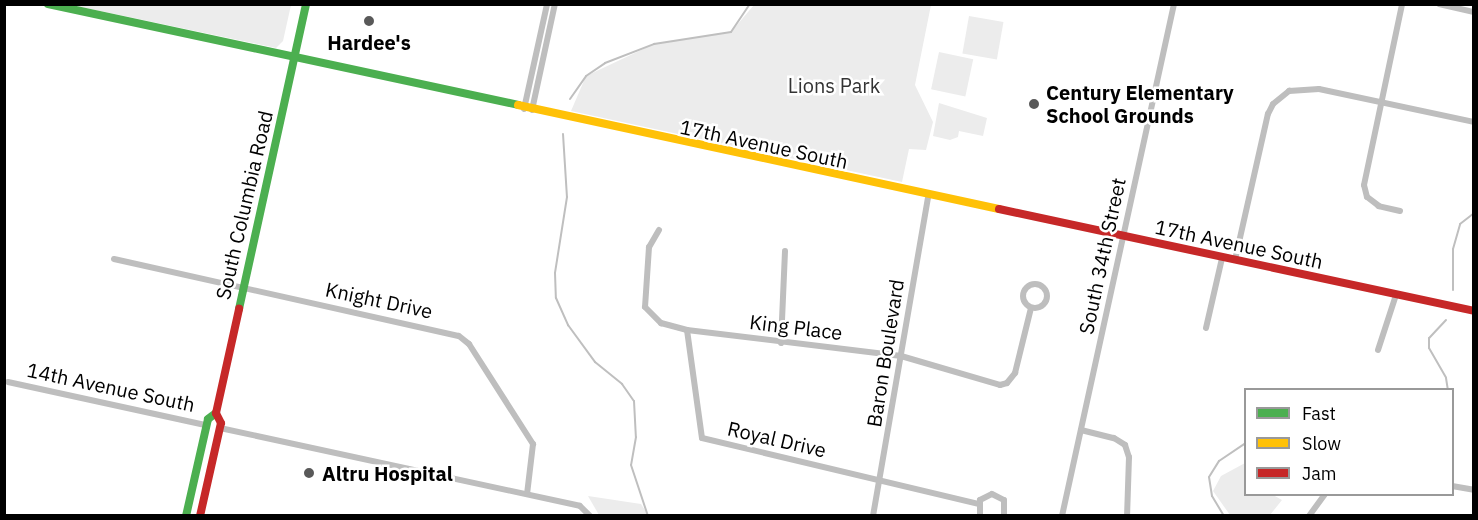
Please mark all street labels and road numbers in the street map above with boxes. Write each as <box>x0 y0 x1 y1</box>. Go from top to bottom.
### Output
street label: South Columbia Road <box>211 108 277 302</box>
street label: 17th Avenue South <box>678 114 850 174</box>
street label: South 34th Street <box>1074 176 1130 336</box>
street label: 17th Avenue South <box>1153 214 1325 274</box>
street label: Knight Drive <box>323 277 435 323</box>
street label: Baron Boulevard <box>861 277 909 429</box>
street label: King Place <box>748 309 844 345</box>
street label: 14th Avenue South <box>25 357 197 417</box>
street label: Royal Drive <box>725 416 829 462</box>

